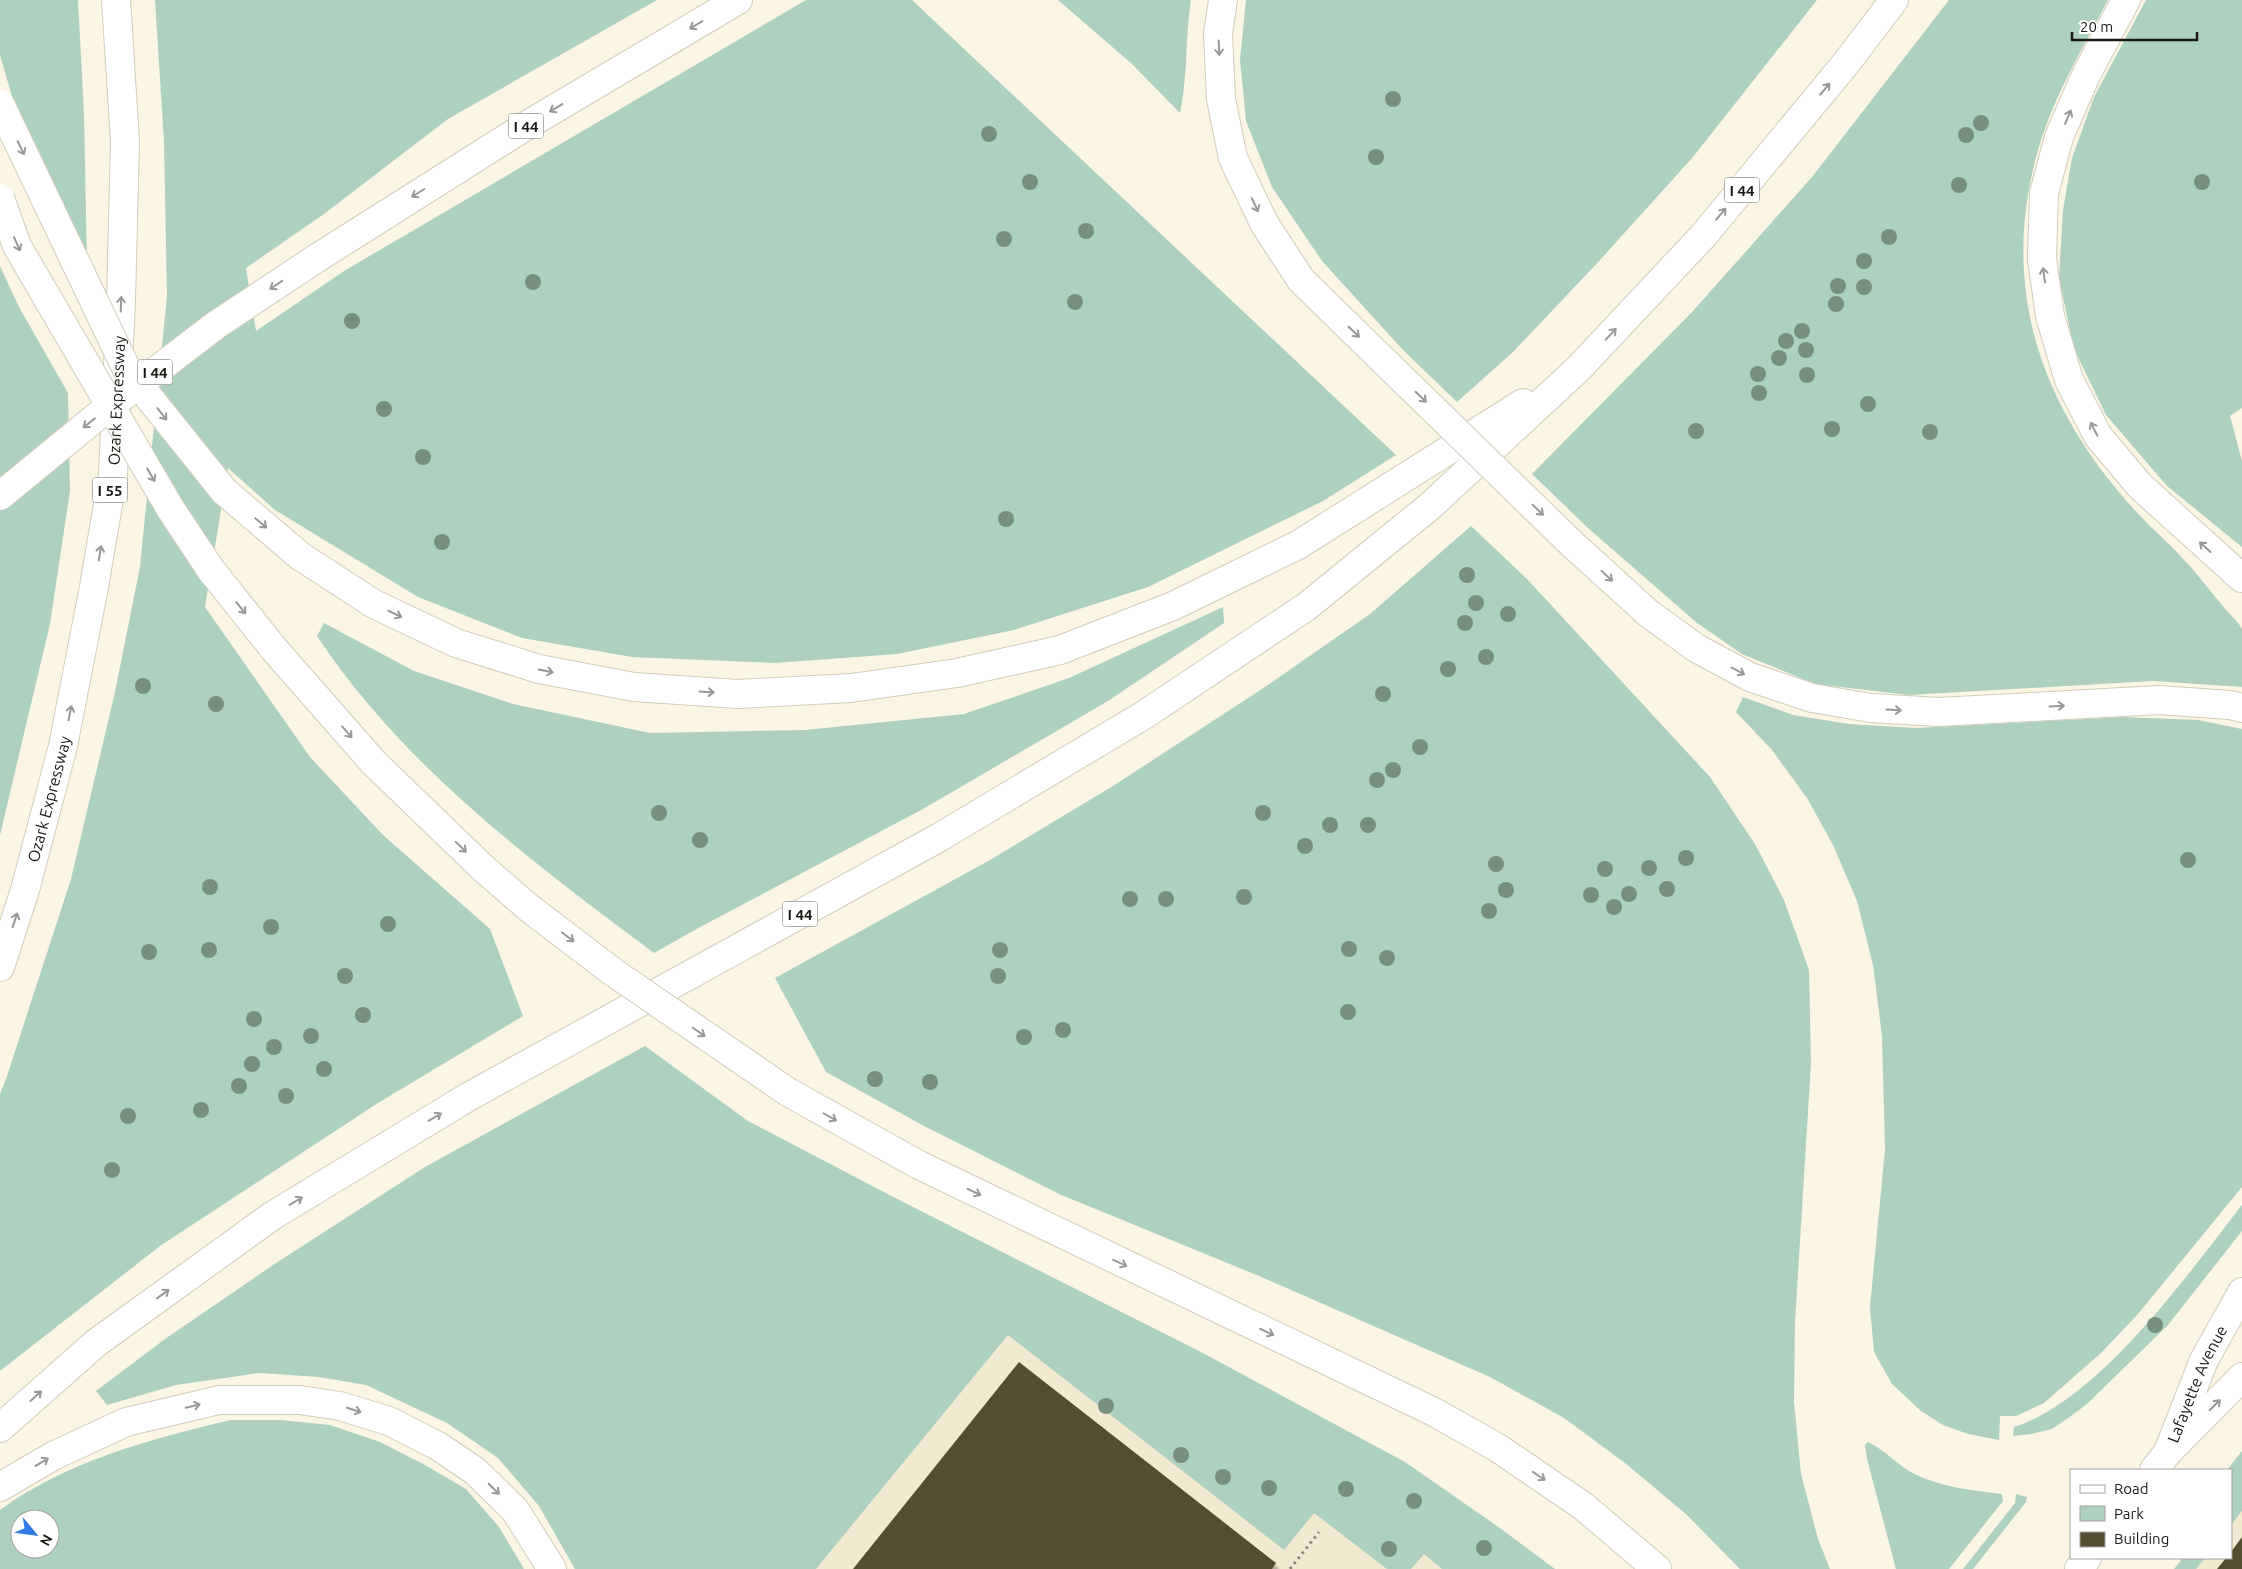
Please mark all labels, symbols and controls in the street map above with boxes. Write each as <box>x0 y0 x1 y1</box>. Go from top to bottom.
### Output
scale bar <box>2072 10 2197 42</box>
text: 20 m <box>2080 18 2113 35</box>
one-way arrow <box>690 21 704 31</box>
one-way arrow <box>1214 40 1223 56</box>
one-way arrow <box>1819 83 1830 96</box>
one-way arrow <box>549 103 564 113</box>
one-way arrow <box>2064 110 2073 125</box>
road number: I 44 <box>508 114 544 138</box>
one-way arrow <box>17 140 26 155</box>
road number: I 44 <box>1724 178 1760 202</box>
one-way arrow <box>411 188 425 198</box>
one-way arrow <box>1251 197 1260 212</box>
one-way arrow <box>1716 208 1727 221</box>
one-way arrow <box>12 236 22 251</box>
one-way arrow <box>2039 268 2049 284</box>
one-way arrow <box>270 281 284 291</box>
one-way arrow <box>116 296 125 312</box>
one-way arrow <box>1348 326 1360 338</box>
one-way arrow <box>1605 327 1617 340</box>
street label: Ozark Expressway <box>104 335 128 466</box>
road number: I 44 <box>138 360 172 384</box>
one-way arrow <box>1415 391 1427 403</box>
one-way arrow <box>157 407 168 420</box>
one-way arrow <box>83 418 96 429</box>
one-way arrow <box>2089 421 2099 436</box>
one-way arrow <box>146 468 156 482</box>
road number: I 55 <box>92 478 128 502</box>
one-way arrow <box>1532 504 1544 516</box>
one-way arrow <box>254 517 267 529</box>
one-way arrow <box>2198 541 2211 553</box>
one-way arrow <box>95 545 105 561</box>
one-way arrow <box>1601 570 1614 581</box>
one-way arrow <box>236 602 247 615</box>
one-way arrow <box>387 609 402 619</box>
one-way arrow <box>538 666 554 676</box>
one-way arrow <box>1730 667 1745 676</box>
one-way arrow <box>699 687 715 696</box>
one-way arrow <box>2048 701 2064 710</box>
one-way arrow <box>65 705 75 721</box>
one-way arrow <box>1886 705 1902 714</box>
one-way arrow <box>341 725 352 738</box>
street label: Ozark Expressway <box>24 734 74 864</box>
one-way arrow <box>455 841 467 853</box>
road number: I 44 <box>782 902 818 926</box>
one-way arrow <box>11 913 20 929</box>
one-way arrow <box>561 932 574 943</box>
one-way arrow <box>692 1027 705 1038</box>
one-way arrow <box>428 1112 442 1122</box>
one-way arrow <box>822 1112 837 1122</box>
one-way arrow <box>966 1188 981 1197</box>
one-way arrow <box>289 1196 303 1206</box>
one-way arrow <box>1112 1259 1127 1268</box>
one-way arrow <box>156 1289 169 1300</box>
street label: Lafayette Avenue <box>2164 1322 2231 1445</box>
one-way arrow <box>1259 1328 1274 1338</box>
one-way arrow <box>30 1390 43 1402</box>
one-way arrow <box>2208 1399 2221 1411</box>
one-way arrow <box>185 1401 201 1410</box>
one-way arrow <box>346 1406 362 1416</box>
one-way arrow <box>34 1457 48 1467</box>
legend <box>2070 1469 2232 1559</box>
one-way arrow <box>1531 1471 1545 1481</box>
text: Road <box>2114 1480 2149 1497</box>
one-way arrow <box>487 1483 499 1495</box>
text: Park <box>2114 1505 2144 1522</box>
north arrow <box>10 1509 60 1559</box>
text: Building <box>2114 1530 2169 1547</box>
text: N <box>37 1532 56 1549</box>

